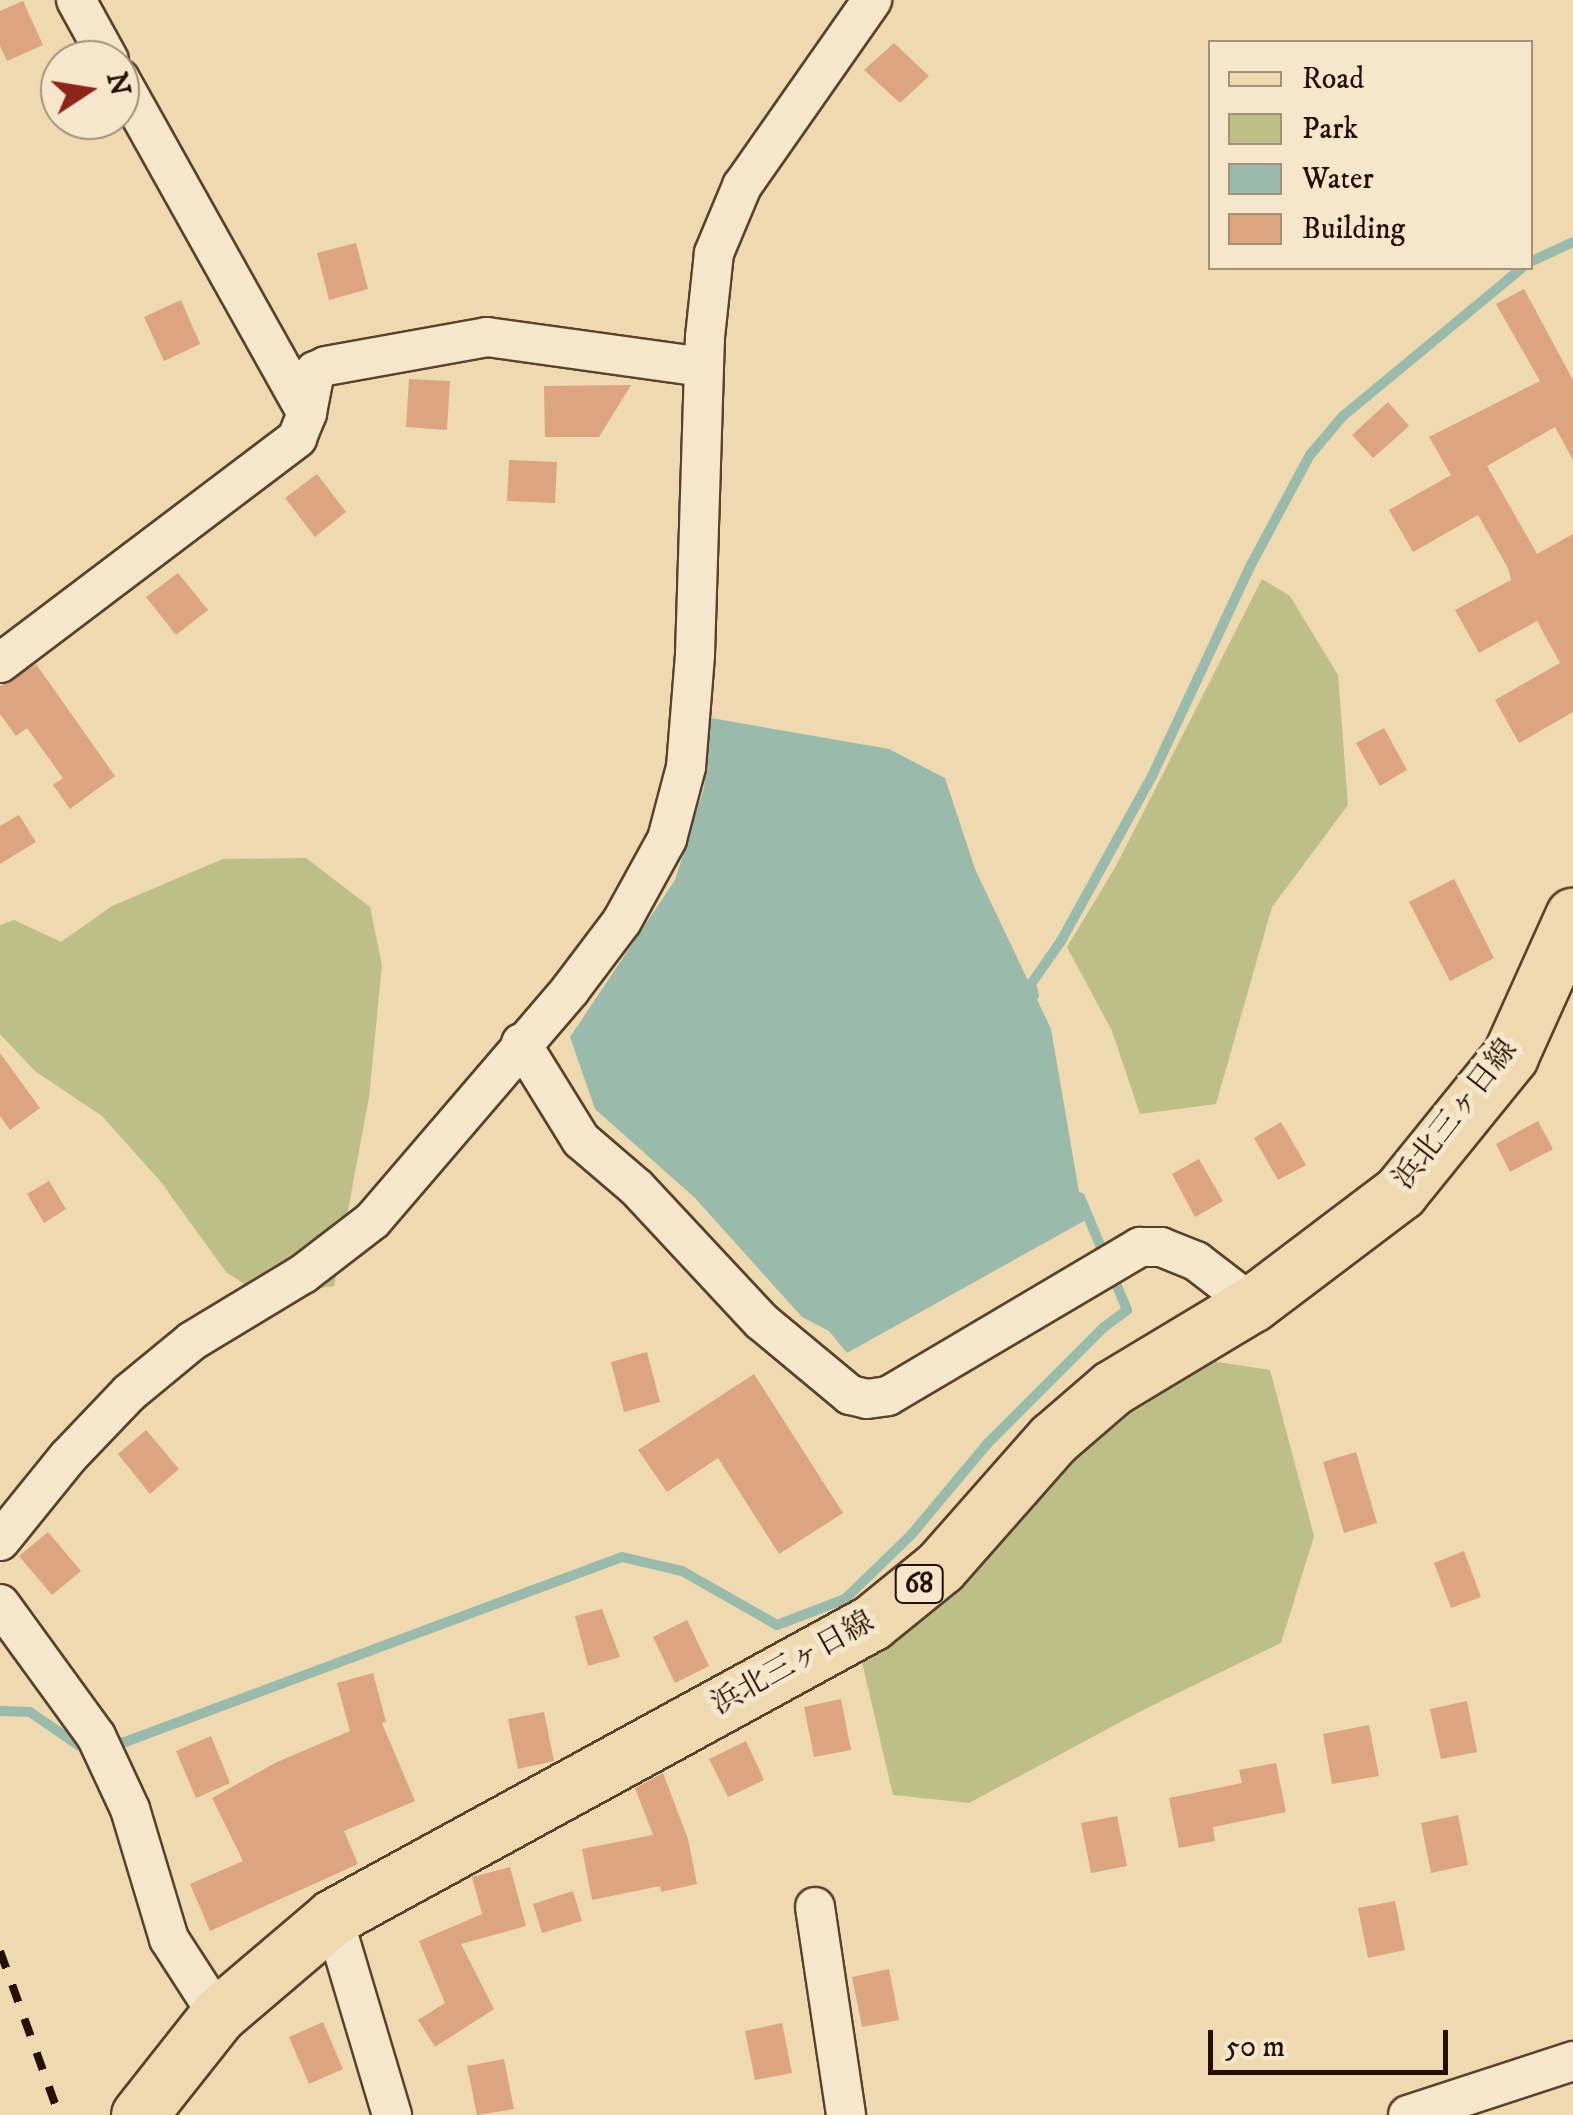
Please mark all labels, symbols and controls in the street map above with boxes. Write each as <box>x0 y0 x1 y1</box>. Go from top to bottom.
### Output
north arrow <box>40 40 140 140</box>
legend <box>1208 40 1533 270</box>
text: Road <box>1302 61 1364 98</box>
text: N <box>98 69 137 99</box>
text: Park <box>1302 111 1358 148</box>
text: Water <box>1302 161 1374 198</box>
text: Building <box>1302 211 1405 248</box>
street label: 浜北三ヶ日線 <box>1386 1033 1526 1197</box>
road number: 68 <box>894 1561 944 1607</box>
street label: 浜北三ヶ日線 <box>706 1605 880 1723</box>
scale bar <box>1213 2010 1453 2072</box>
text: 50 m <box>1225 2029 1285 2066</box>

